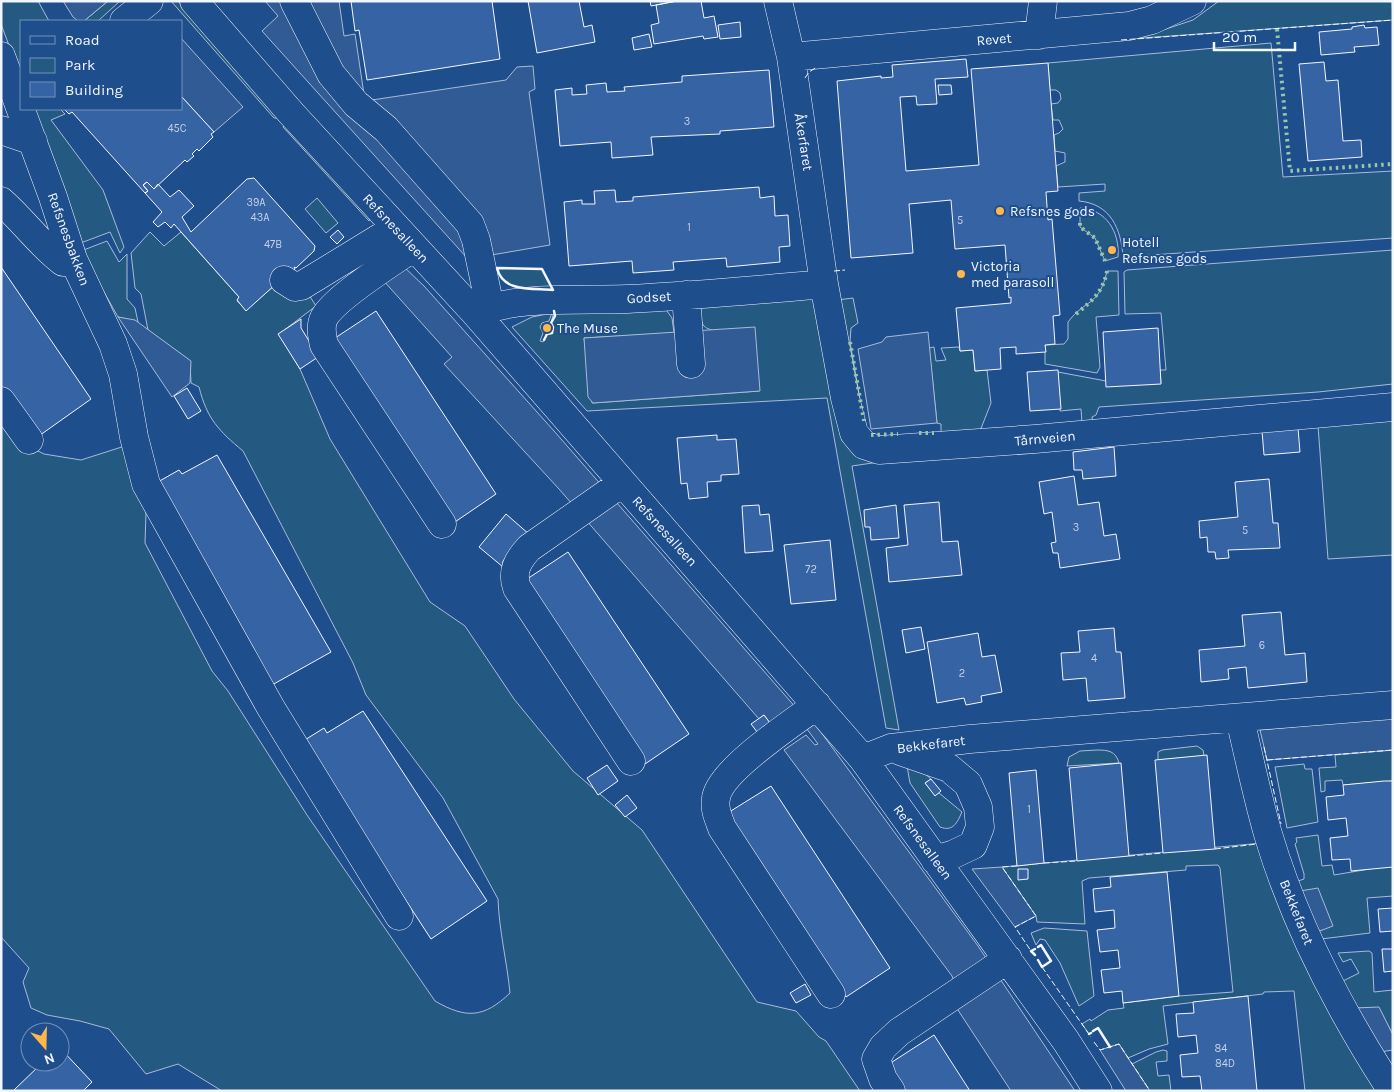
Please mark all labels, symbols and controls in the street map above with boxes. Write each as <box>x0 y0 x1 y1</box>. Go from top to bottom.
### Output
legend <box>20 20 182 110</box>
scale bar <box>1214 20 1295 52</box>
text: 20 m <box>1222 28 1257 46</box>
street label: Revet <box>976 29 1012 50</box>
text: Road <box>65 31 100 49</box>
text: Park <box>65 56 95 74</box>
text: Building <box>65 81 123 99</box>
street label: Åkerfaret <box>791 112 816 172</box>
house number: 3 <box>684 115 690 128</box>
house number: 45C <box>167 122 187 135</box>
street label: Refsnesbakken <box>44 190 93 288</box>
street label: Refsnesalleen <box>359 190 432 267</box>
house number: 39A <box>246 196 266 209</box>
place label: Refsnes gods <box>1010 203 1095 220</box>
marker: Refsnes gods <box>994 205 1006 217</box>
house number: 43A <box>251 211 270 224</box>
house number: 5 <box>957 214 963 227</box>
house number: 1 <box>687 221 691 234</box>
place label: Hotell Refsnes gods <box>1122 234 1207 267</box>
house number: 47B <box>264 238 282 251</box>
marker: Hotell Refsnes gods <box>1106 244 1118 256</box>
place label: Victoria med parasoll <box>971 258 1054 291</box>
marker: Victoria med parasoll <box>955 268 967 280</box>
street label: Godset <box>626 288 672 307</box>
place label: The Muse <box>557 320 618 337</box>
marker: The Muse <box>541 322 553 334</box>
street label: Tårnveien <box>1014 427 1076 450</box>
street label: Refsnesalleen <box>629 493 701 570</box>
house number: 3 <box>1073 521 1079 534</box>
house number: 5 <box>1242 524 1248 537</box>
house number: 72 <box>805 563 817 576</box>
house number: 6 <box>1259 639 1265 652</box>
house number: 4 <box>1091 652 1097 665</box>
house number: 2 <box>959 667 965 680</box>
street label: Bekkefaret <box>896 732 966 757</box>
street label: Refsnesalleen <box>890 801 956 883</box>
house number: 1 <box>1027 803 1031 816</box>
street label: Bekkefaret <box>1276 877 1317 947</box>
north arrow <box>20 1022 70 1072</box>
house number: 84 <box>1215 1042 1227 1055</box>
text: N <box>42 1049 57 1068</box>
house number: 84D <box>1215 1057 1235 1070</box>

